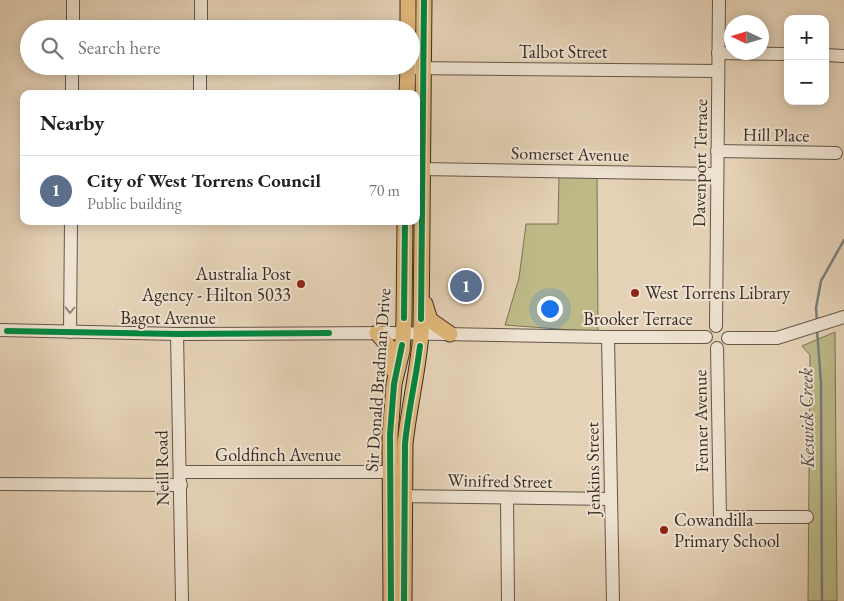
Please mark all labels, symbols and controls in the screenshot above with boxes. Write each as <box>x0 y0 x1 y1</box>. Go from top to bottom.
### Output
north arrow <box>724 15 769 60</box>
map controls <box>784 15 829 105</box>
button: + <box>784 15 829 60</box>
search box <box>20 20 420 75</box>
icon: search <box>38 34 66 62</box>
text: Search here <box>78 35 160 60</box>
street label: Talbot Street <box>519 40 608 63</box>
button: − <box>784 60 829 105</box>
street label: Davenport Terrace <box>687 99 712 227</box>
text: Nearby <box>40 109 104 136</box>
street label: Hill Place <box>742 122 810 147</box>
street label: Somerset Avenue <box>511 141 629 166</box>
text: City of West Torrens Council <box>87 168 321 193</box>
text: 1 <box>52 180 60 201</box>
text: 70 m <box>369 180 400 201</box>
text: Public building <box>87 193 182 214</box>
place label: Australia Post Agency - Hilton 5033 <box>141 262 291 306</box>
pin: 1 <box>450 267 482 305</box>
marker: Australia Post Agency - Hilton 5033 <box>295 278 307 290</box>
place label: West Torrens Library <box>645 281 790 304</box>
street label: Sir Donald Bradman Drive <box>360 287 395 473</box>
marker: West Torrens Library <box>629 287 641 299</box>
your location <box>537 296 563 322</box>
one-way arrow <box>65 306 75 314</box>
street label: Bagot Avenue <box>120 306 216 329</box>
street label: Brooker Terrace <box>583 307 693 330</box>
water label: Keswick Creek <box>793 367 820 469</box>
street label: Fenner Avenue <box>688 369 713 473</box>
street label: Jenkins Street <box>580 421 605 518</box>
street label: Neill Road <box>149 429 174 506</box>
street label: Goldfinch Avenue <box>215 443 341 466</box>
street label: Winifred Street <box>447 468 553 493</box>
place label: Cowandilla Primary School <box>674 508 780 552</box>
marker: Cowandilla Primary School <box>658 524 670 536</box>

